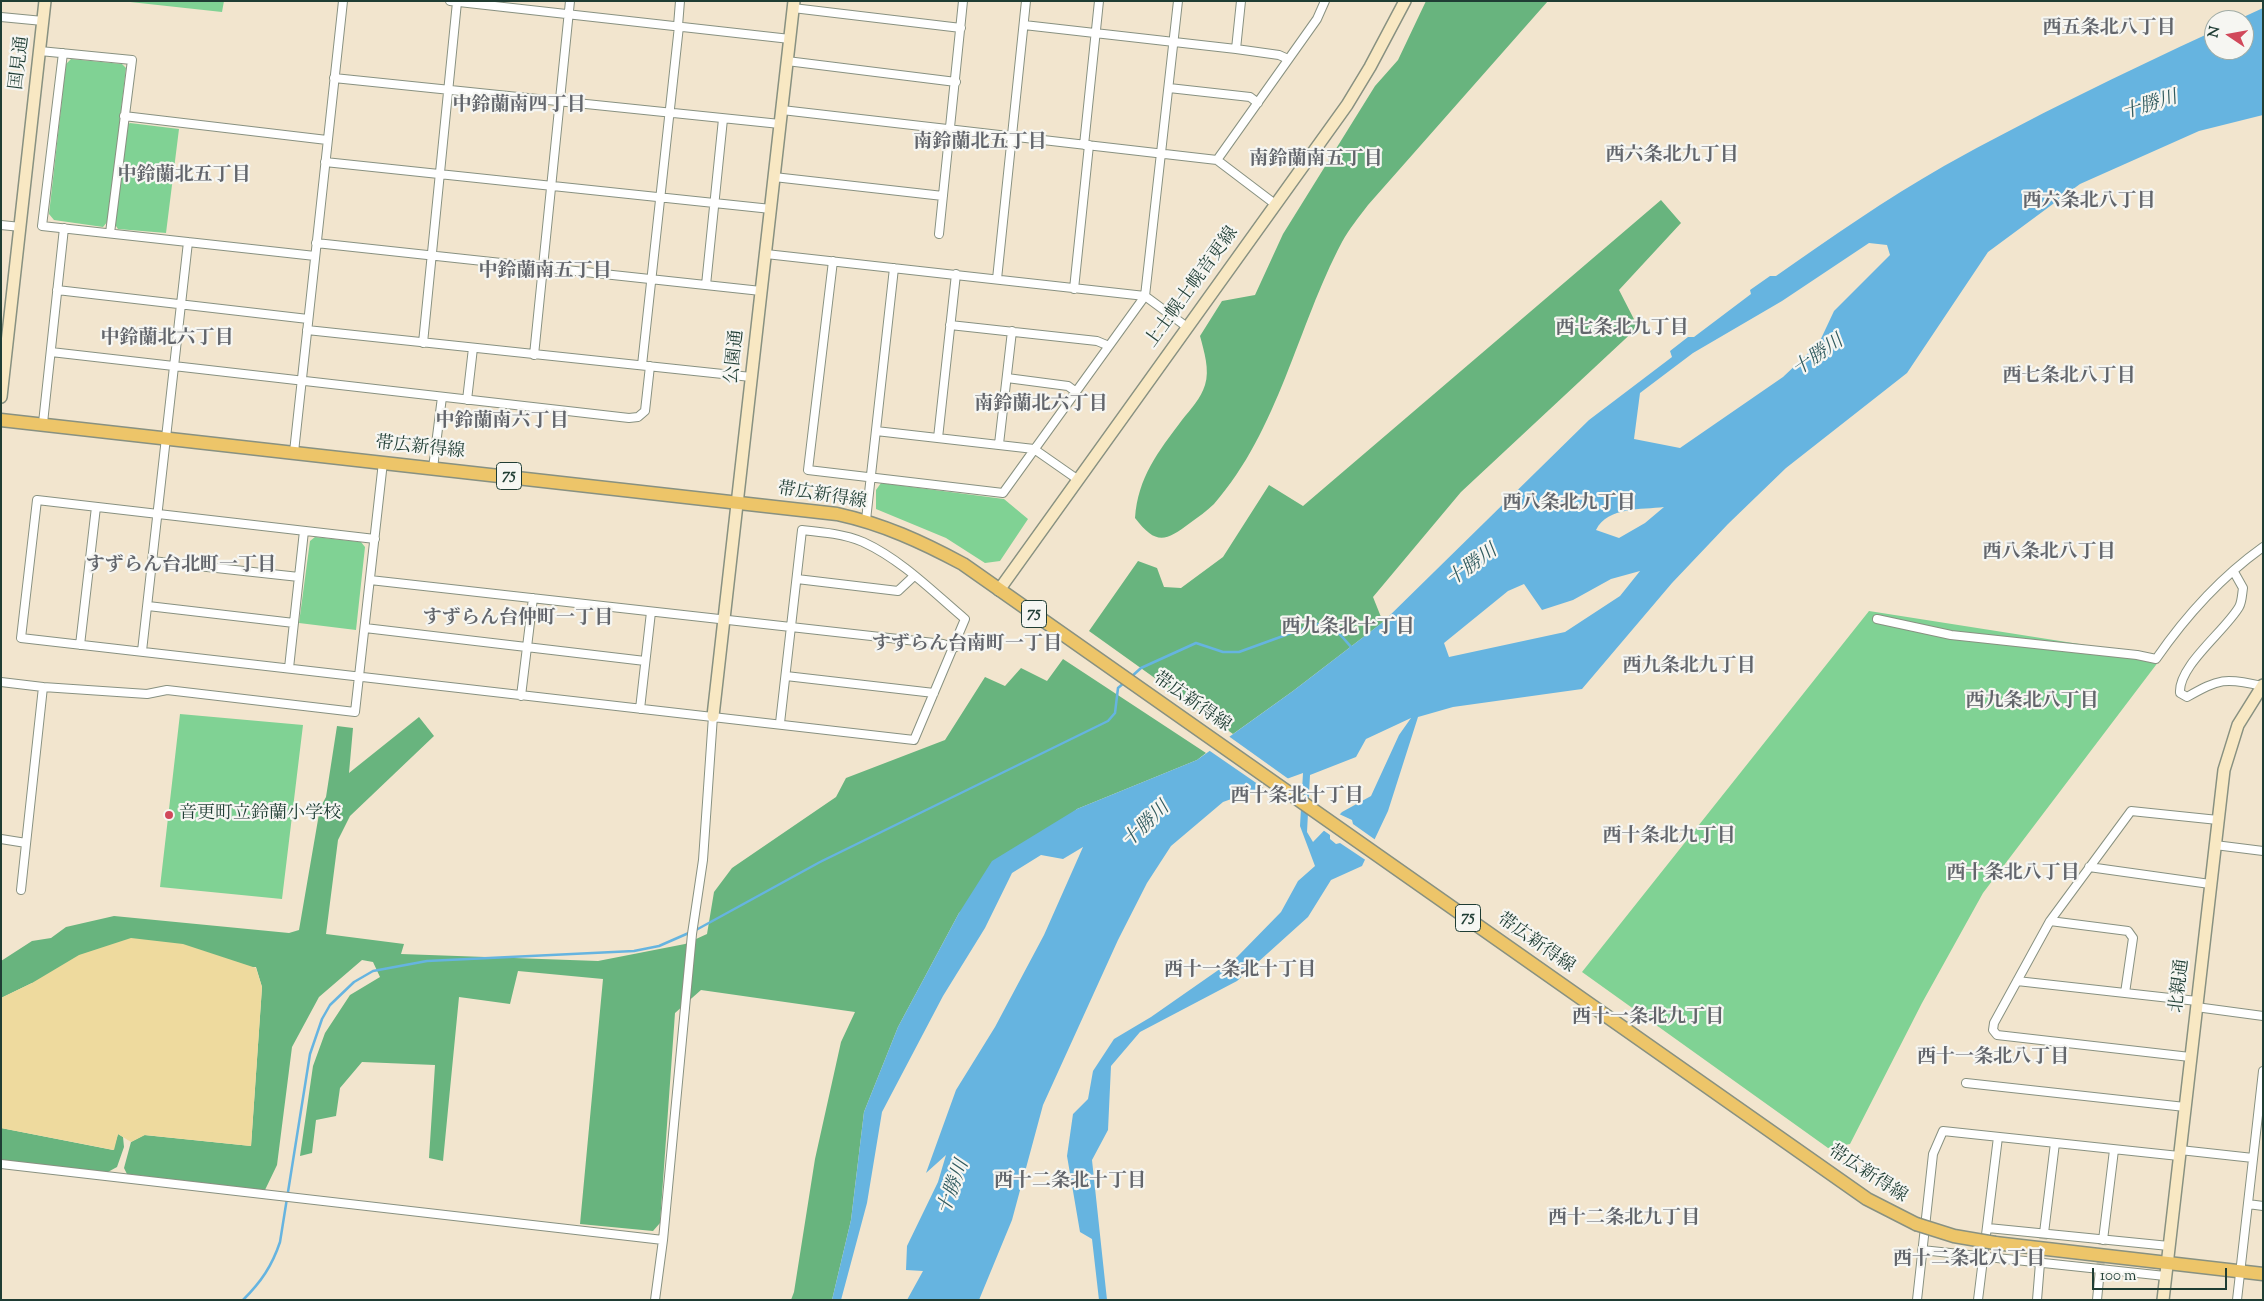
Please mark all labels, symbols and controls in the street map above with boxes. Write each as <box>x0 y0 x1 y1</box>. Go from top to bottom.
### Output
north arrow <box>2204 10 2254 60</box>
district label: 西五条北八丁目 <box>2043 19 2175 41</box>
text: N <box>2204 25 2226 40</box>
street label: 国見通 <box>7 35 35 91</box>
water label: 十勝川 <box>2119 88 2181 126</box>
district label: 中鈴蘭南四丁目 <box>453 96 585 118</box>
district label: 南鈴蘭北五丁目 <box>914 133 1046 155</box>
district label: 西六条北九丁目 <box>1606 146 1738 168</box>
district label: 南鈴蘭南五丁目 <box>1250 150 1382 172</box>
district label: 中鈴蘭北五丁目 <box>118 166 250 188</box>
district label: 西六条北八丁目 <box>2023 192 2155 214</box>
street label: 上士幌士幌音更線 <box>1142 223 1244 353</box>
district label: 中鈴蘭南五丁目 <box>479 262 611 284</box>
district label: 西七条北九丁目 <box>1556 319 1688 341</box>
district label: 中鈴蘭北六丁目 <box>101 329 233 351</box>
street label: 公園通 <box>722 329 750 385</box>
water label: 十勝川 <box>1789 331 1849 383</box>
district label: 西七条北八丁目 <box>2003 367 2135 389</box>
district label: 南鈴蘭北六丁目 <box>975 395 1107 417</box>
district label: 中鈴蘭南六丁目 <box>436 412 568 434</box>
street label: 帯広新得線 <box>374 434 466 464</box>
road number: 75 <box>496 462 522 490</box>
street label: 帯広新得線 <box>776 479 868 515</box>
district label: 西八条北九丁目 <box>1503 494 1635 516</box>
water label: 十勝川 <box>1443 541 1503 593</box>
district label: 西八条北八丁目 <box>1983 543 2115 565</box>
district label: すずらん台北町一丁目 <box>86 556 276 578</box>
road number: 75 <box>1022 600 1046 628</box>
district label: すずらん台仲町一丁目 <box>423 609 613 631</box>
district label: 西九条北十丁目 <box>1282 618 1414 640</box>
district label: すずらん台南町一丁目 <box>872 635 1062 657</box>
district label: 西九条北九丁目 <box>1623 657 1755 679</box>
street label: 帯広新得線 <box>1148 668 1234 738</box>
district label: 西九条北八丁目 <box>1966 692 2098 714</box>
district label: 西十条北十丁目 <box>1231 787 1363 809</box>
water label: 十勝川 <box>1119 798 1175 854</box>
place label: 音更町立鈴蘭小学校 <box>179 804 341 826</box>
marker: 音更町立鈴蘭小学校 <box>163 809 175 821</box>
district label: 西十条北九丁目 <box>1603 827 1735 849</box>
district label: 西十条北八丁目 <box>1947 864 2079 886</box>
road number: 75 <box>1456 904 1480 931</box>
street label: 帯広新得線 <box>1492 909 1578 979</box>
street label: 北親通 <box>2167 958 2195 1014</box>
district label: 西十一条北十丁目 <box>1164 961 1316 983</box>
district label: 西十一条北九丁目 <box>1572 1008 1724 1030</box>
district label: 西十一条北八丁目 <box>1917 1048 2069 1070</box>
street label: 帯広新得線 <box>1823 1141 1911 1209</box>
water label: 十勝川 <box>935 1157 975 1219</box>
district label: 西十二条北十丁目 <box>994 1172 1146 1194</box>
district label: 西十二条北九丁目 <box>1548 1209 1700 1231</box>
district label: 西十二条北八丁目 <box>1893 1250 2045 1272</box>
scale bar <box>2094 1258 2229 1290</box>
text: 100 m <box>2100 1266 2136 1287</box>

